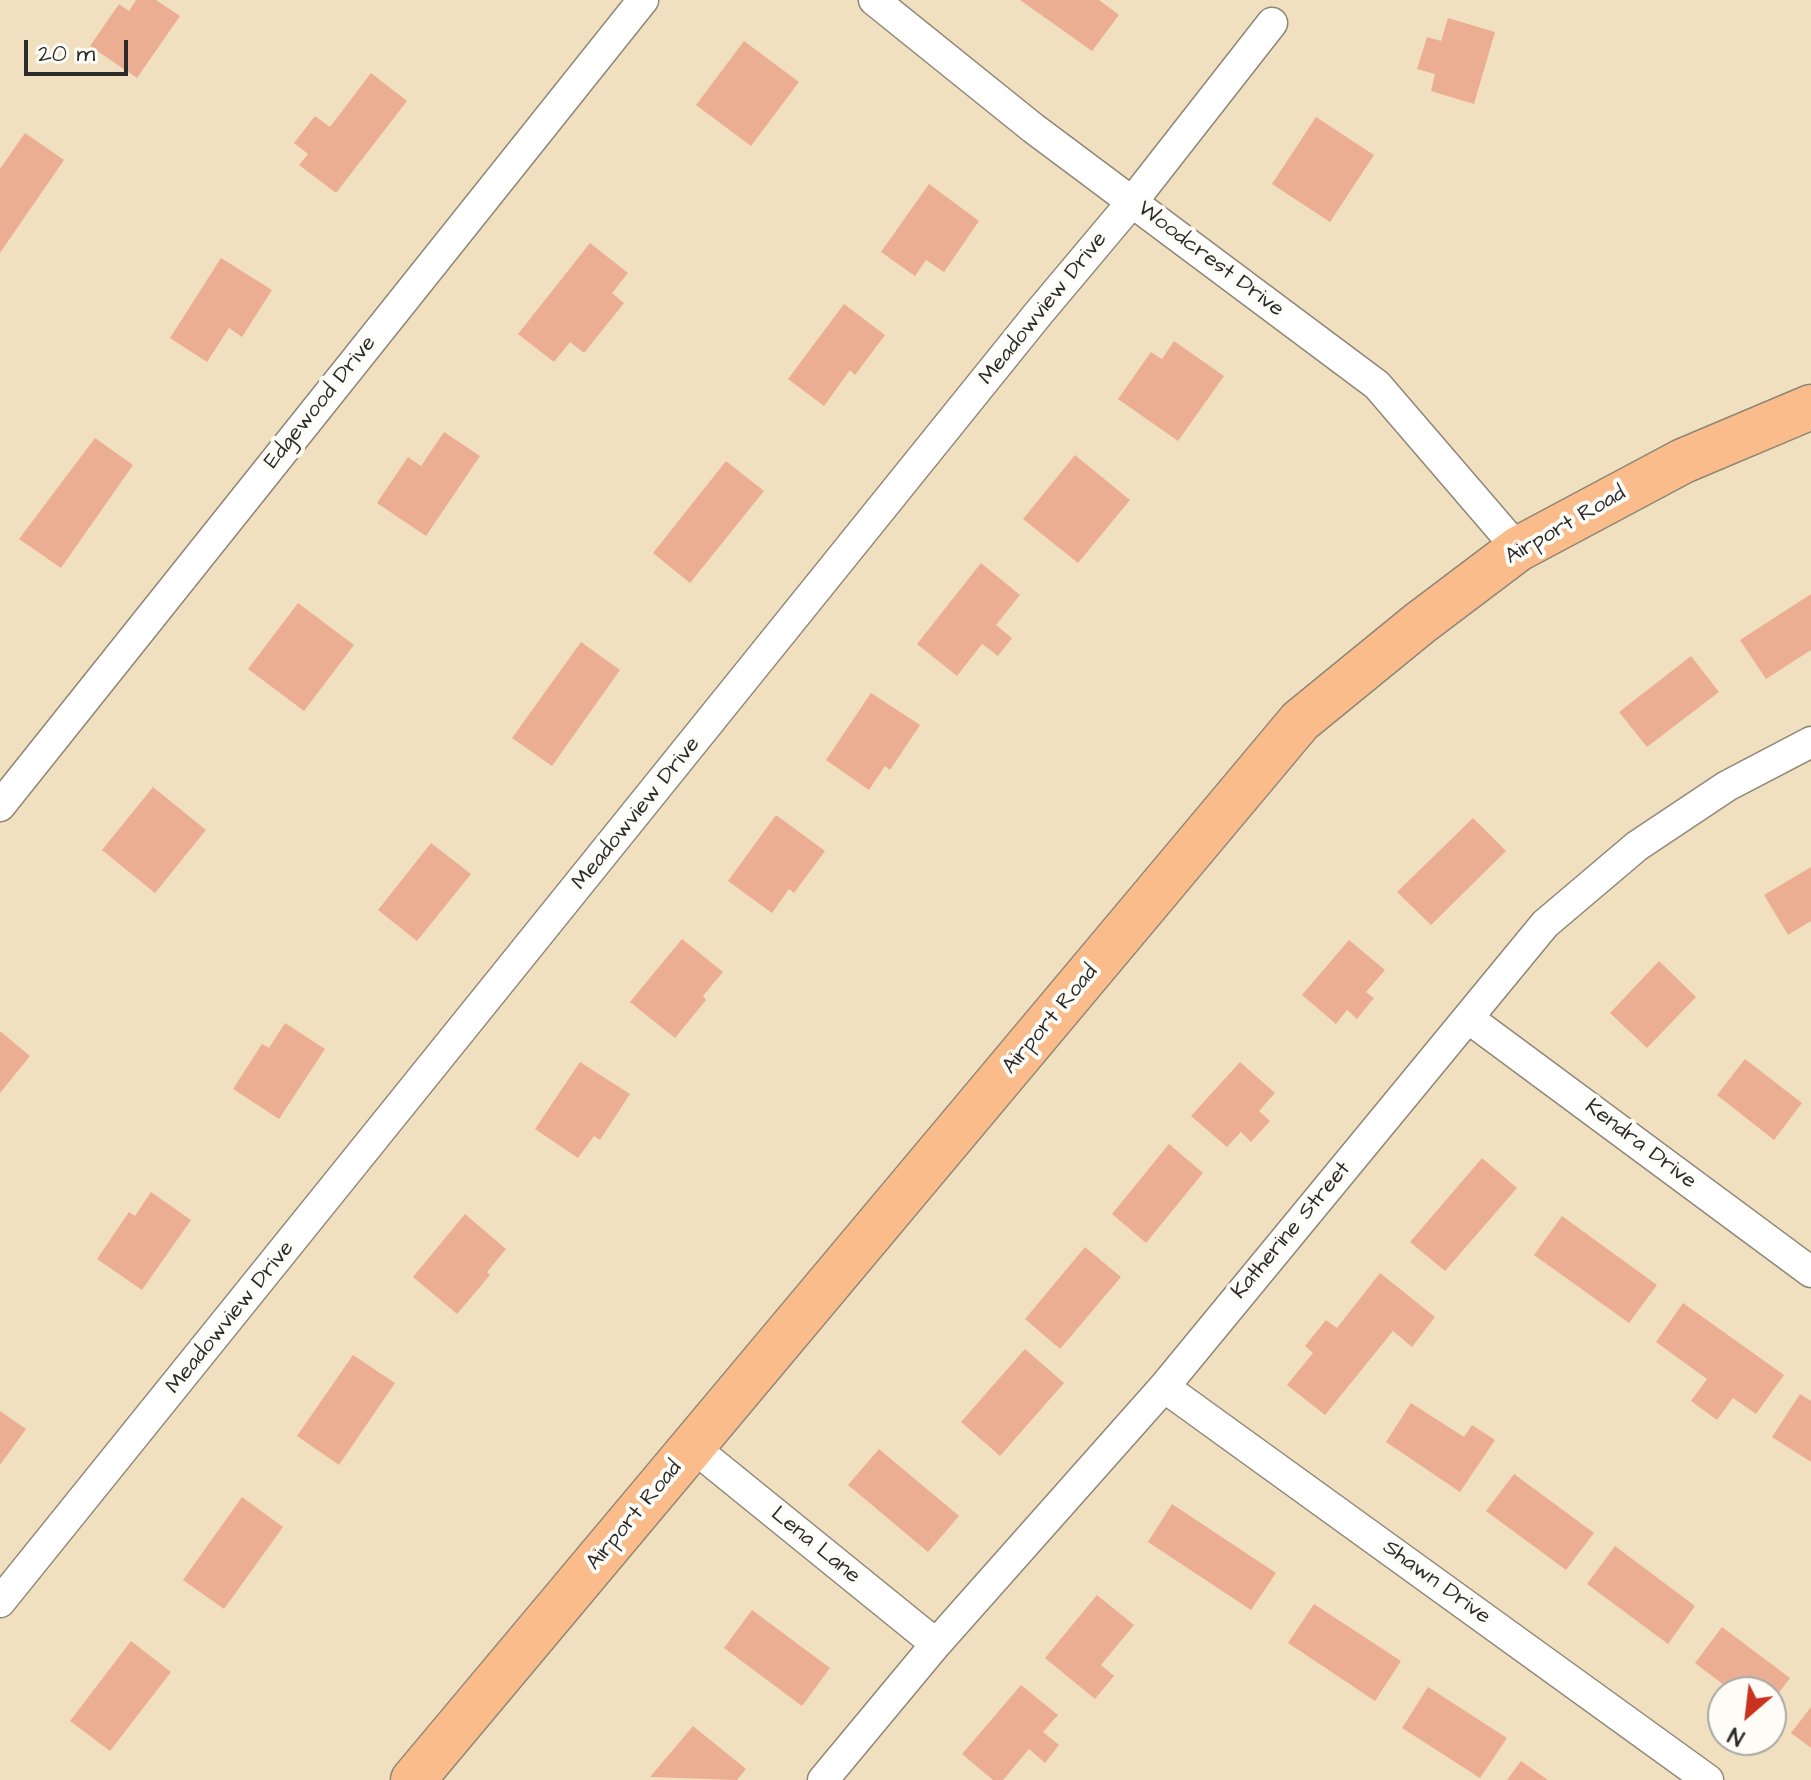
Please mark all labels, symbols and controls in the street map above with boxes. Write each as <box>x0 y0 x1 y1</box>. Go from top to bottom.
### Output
scale bar <box>28 24 132 74</box>
text: 20 m <box>38 37 95 71</box>
street label: Woodcrest Drive <box>1132 196 1288 324</box>
street label: Meadowview Drive <box>974 227 1114 391</box>
street label: Edgewood Drive <box>259 331 383 475</box>
street label: Airport Road <box>1501 481 1631 571</box>
street label: Meadowview Drive <box>567 732 707 896</box>
street label: Airport Road <box>998 960 1104 1080</box>
street label: Kendra Drive <box>1579 1095 1701 1195</box>
street label: Katherine Street <box>1227 1157 1357 1305</box>
street label: Meadowview Drive <box>161 1236 301 1400</box>
street label: Airport Road <box>582 1456 688 1576</box>
street label: Lena Lane <box>765 1502 865 1590</box>
street label: Shawn Drive <box>1377 1535 1495 1631</box>
north arrow <box>1707 1676 1787 1756</box>
text: N <box>1723 1719 1750 1753</box>

